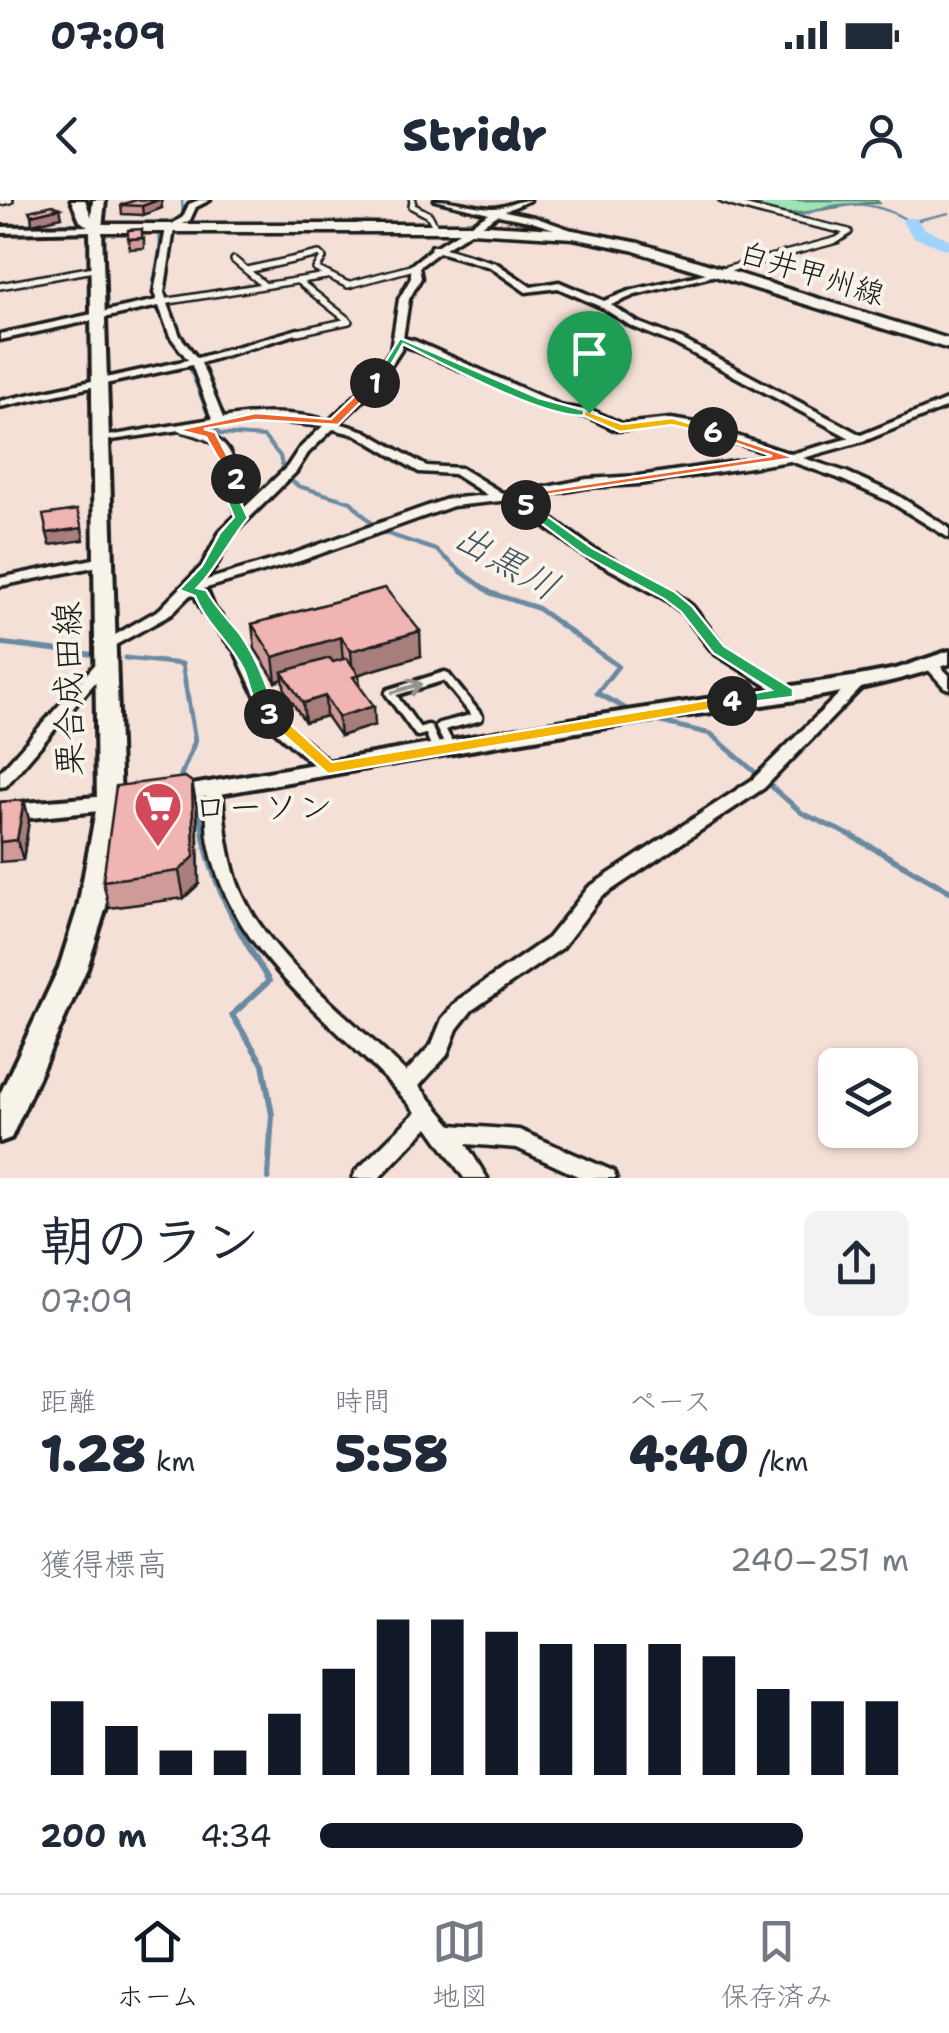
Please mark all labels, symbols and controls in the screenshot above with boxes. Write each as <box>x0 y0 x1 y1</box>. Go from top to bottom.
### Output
text: 07:09 <box>50 10 166 61</box>
text: Stridr <box>402 105 547 165</box>
icon: back <box>40 108 95 163</box>
icon: person <box>854 108 909 163</box>
street label: 白井甲州線 <box>734 231 890 315</box>
pin <box>547 311 632 414</box>
icon: arrive <box>562 326 617 381</box>
pin: 1 <box>350 358 400 408</box>
text: 1 <box>369 364 381 402</box>
pin: 6 <box>688 407 738 457</box>
text: 6 <box>703 413 723 451</box>
pin: 2 <box>211 454 261 504</box>
text: 2 <box>226 460 246 498</box>
pin: 5 <box>501 480 551 530</box>
text: 5 <box>517 486 535 524</box>
water label: 出黒川 <box>445 510 569 612</box>
street label: 栗合成田線 <box>43 601 93 777</box>
pin: 4 <box>707 676 757 726</box>
one-way arrow <box>391 678 422 696</box>
text: 4 <box>722 682 742 720</box>
pin: 3 <box>244 689 294 739</box>
text: 3 <box>259 695 279 733</box>
supermarket icon: ローソン <box>132 780 184 848</box>
place label: ローソン <box>193 783 333 830</box>
map controls <box>818 1048 918 1148</box>
button: layers <box>818 1048 918 1148</box>
text: 朝のラン <box>40 1204 260 1278</box>
button: share <box>804 1211 909 1316</box>
text: 07:09 <box>40 1279 134 1322</box>
text: 距離 <box>40 1382 96 1420</box>
text: 時間 <box>335 1382 391 1420</box>
text: ペース <box>629 1382 712 1420</box>
text: 1.28 <box>40 1420 146 1487</box>
text: 5:58 <box>335 1420 448 1487</box>
text: 4:40 <box>629 1420 749 1487</box>
text: km <box>146 1442 195 1480</box>
text: /km <box>749 1442 809 1480</box>
text: 240–251 m <box>730 1538 909 1581</box>
text: 獲得標高 <box>40 1542 168 1585</box>
text: 200 m <box>40 1814 147 1857</box>
text: 4:34 <box>200 1814 272 1857</box>
tab: ホーム <box>116 1914 199 2015</box>
tab: 地図 <box>432 1914 488 2015</box>
tab: 保存済み <box>721 1914 833 2015</box>

